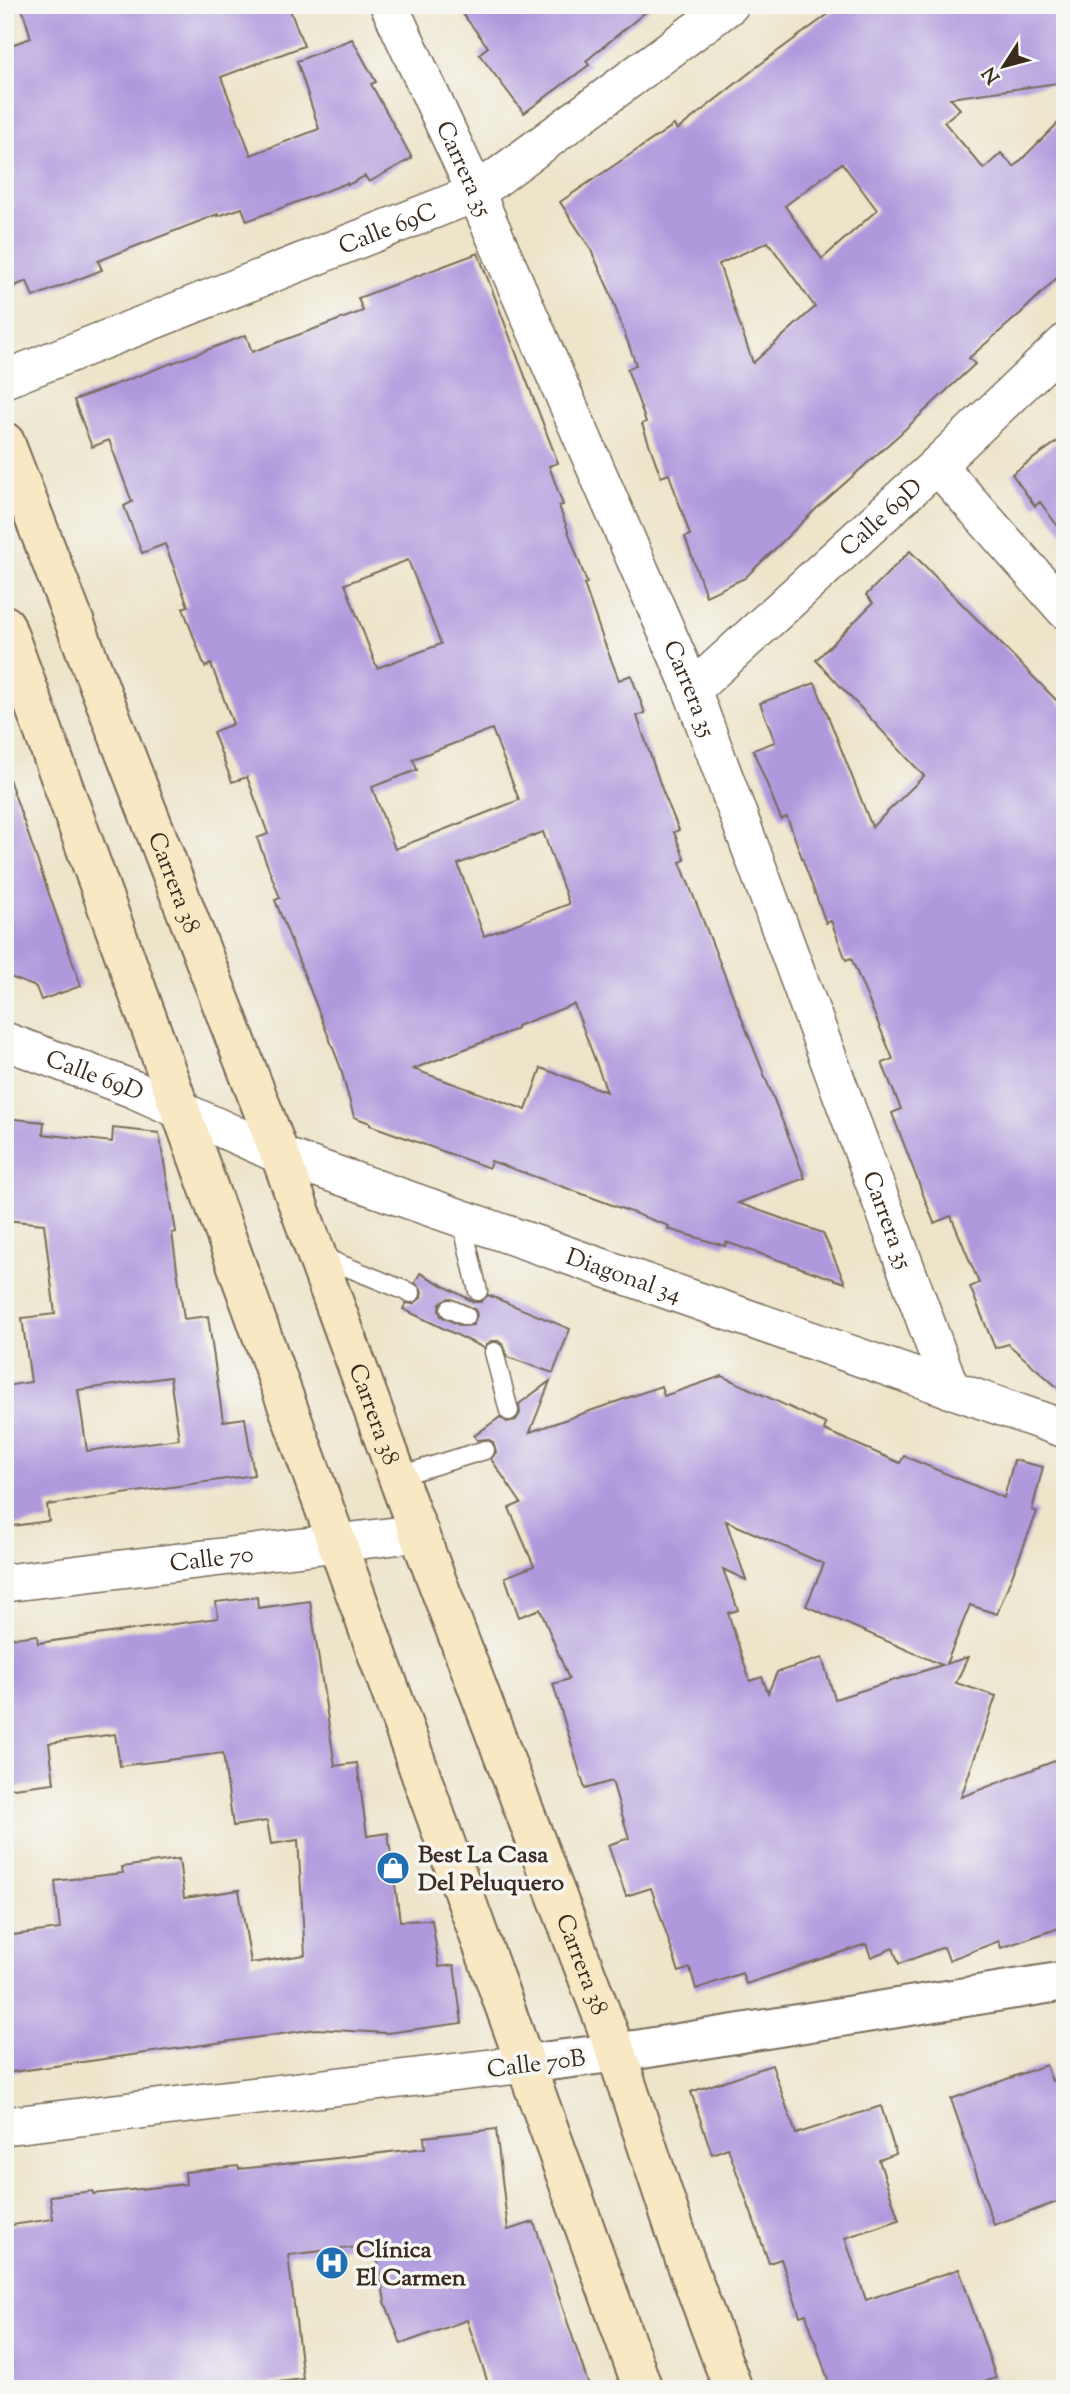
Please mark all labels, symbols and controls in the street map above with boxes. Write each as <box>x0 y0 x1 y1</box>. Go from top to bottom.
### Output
north arrow <box>968 32 1038 102</box>
text: N <box>977 60 1008 89</box>
street label: Carrera 35 <box>426 116 499 222</box>
street label: Calle 69C <box>334 195 442 265</box>
street label: Calle 69D <box>833 471 931 565</box>
street label: Carrera 35 <box>653 635 723 743</box>
street label: Carrera 38 <box>138 828 208 939</box>
street label: Calle 69D <box>40 1043 149 1111</box>
street label: Carrera 35 <box>853 1167 920 1274</box>
street label: Diagonal 34 <box>561 1241 686 1313</box>
street label: Carrera 38 <box>339 1359 407 1470</box>
street label: Calle 70 <box>168 1538 255 1582</box>
place label: Best La Casa Del Peluquero <box>418 1839 564 1901</box>
shop icon: Best La Casa Del Peluquero <box>374 1849 412 1887</box>
street label: Carrera 38 <box>546 1909 615 2020</box>
street label: Calle 70B <box>485 2042 587 2088</box>
place label: Clínica El Carmen <box>356 2234 467 2296</box>
hospital icon: Clínica El Carmen <box>313 2244 351 2282</box>

